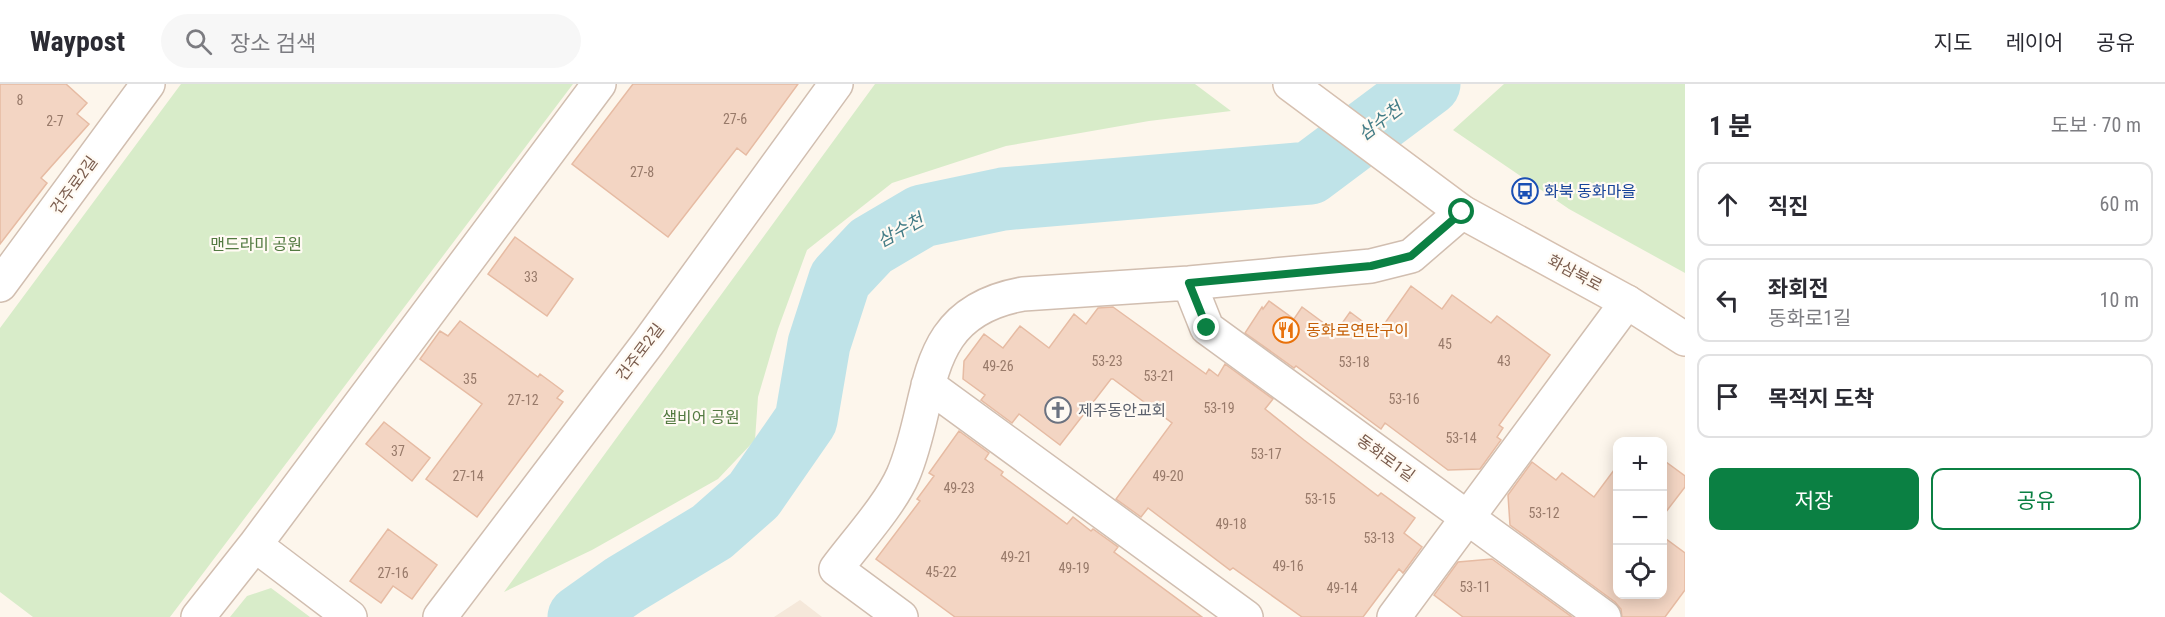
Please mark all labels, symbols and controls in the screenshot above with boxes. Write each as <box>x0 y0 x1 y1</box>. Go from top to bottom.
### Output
search box <box>161 14 581 68</box>
text: Waypost <box>30 25 125 58</box>
icon: search <box>182 25 215 58</box>
text: 장소 검색 <box>230 31 316 56</box>
text: 지도 <box>1934 31 1972 55</box>
text: 레이어 <box>2005 31 2063 55</box>
text: 공유 <box>2096 31 2135 55</box>
house number: 8 <box>17 92 24 108</box>
water label: 삼수천 <box>1354 96 1408 144</box>
house number: 27-6 <box>723 111 747 127</box>
text: 1 분 <box>1709 111 1752 141</box>
house number: 2-7 <box>46 113 64 129</box>
text: 도보 · 70 m <box>2051 113 2141 137</box>
street label: 건주로2길 <box>47 152 101 218</box>
house number: 27-8 <box>630 164 654 180</box>
bus stop icon: 화북 동화마을 <box>1510 176 1540 206</box>
place label: 화북 동화마을 <box>1544 182 1636 201</box>
icon: ahead <box>1711 188 1744 221</box>
text: 60 m <box>2100 192 2139 216</box>
text: 직진 <box>1768 194 1808 219</box>
route start <box>1448 198 1474 224</box>
water label: 삼수천 <box>873 208 929 251</box>
park label: 맨드라미 공원 <box>210 235 302 254</box>
street label: 화삼북로 <box>1545 251 1606 295</box>
house number: 33 <box>524 269 538 285</box>
text: 좌회전 <box>1768 276 1829 301</box>
icon: left <box>1711 284 1744 317</box>
text: 10 m <box>2100 288 2139 312</box>
text: 동화로1길 <box>1768 306 1851 330</box>
route end <box>1193 314 1219 340</box>
restaurant icon: 동화로연탄구이 <box>1271 315 1301 345</box>
street label: 건주로2길 <box>612 320 668 384</box>
place label: 동화로연탄구이 <box>1306 321 1409 340</box>
house number: 45 <box>1438 336 1452 352</box>
house number: 53-23 <box>1091 353 1123 369</box>
house number: 43 <box>1497 353 1511 369</box>
house number: 53-18 <box>1338 354 1370 370</box>
house number: 49-26 <box>982 358 1014 374</box>
house number: 53-21 <box>1143 368 1175 384</box>
house number: 35 <box>463 371 477 387</box>
icon: arrive <box>1711 380 1744 413</box>
text: 목적지 도착 <box>1768 386 1874 411</box>
house number: 53-16 <box>1388 391 1420 407</box>
house number: 27-12 <box>507 392 539 408</box>
church icon: 제주동안교회 <box>1043 395 1073 425</box>
house number: 53-19 <box>1203 400 1235 416</box>
place label: 제주동안교회 <box>1078 401 1166 420</box>
park label: 샐비어 공원 <box>662 408 740 427</box>
house number: 53-14 <box>1445 430 1477 446</box>
street label: 동화로1길 <box>1353 431 1419 485</box>
map controls <box>1613 437 1667 599</box>
button: + <box>1613 437 1667 491</box>
house number: 37 <box>391 443 405 459</box>
house number: 53-17 <box>1250 446 1282 462</box>
house number: 27-14 <box>452 468 484 484</box>
house number: 49-20 <box>1152 468 1184 484</box>
button: 저장 <box>1709 468 1919 530</box>
button: 공유 <box>1931 468 2141 530</box>
house number: 49-23 <box>943 480 975 496</box>
house number: 53-15 <box>1304 491 1336 507</box>
button: − <box>1613 491 1667 545</box>
house number: 53-12 <box>1528 505 1560 521</box>
house number: 49-18 <box>1215 516 1247 532</box>
house number: 53-13 <box>1363 530 1395 546</box>
button: locate <box>1613 545 1667 599</box>
house number: 49-21 <box>1000 549 1032 565</box>
house number: 49-16 <box>1272 558 1304 574</box>
house number: 49-19 <box>1058 560 1090 576</box>
house number: 45-22 <box>925 564 957 580</box>
house number: 27-16 <box>377 565 409 581</box>
house number: 53-11 <box>1459 579 1491 595</box>
house number: 49-14 <box>1326 580 1358 596</box>

